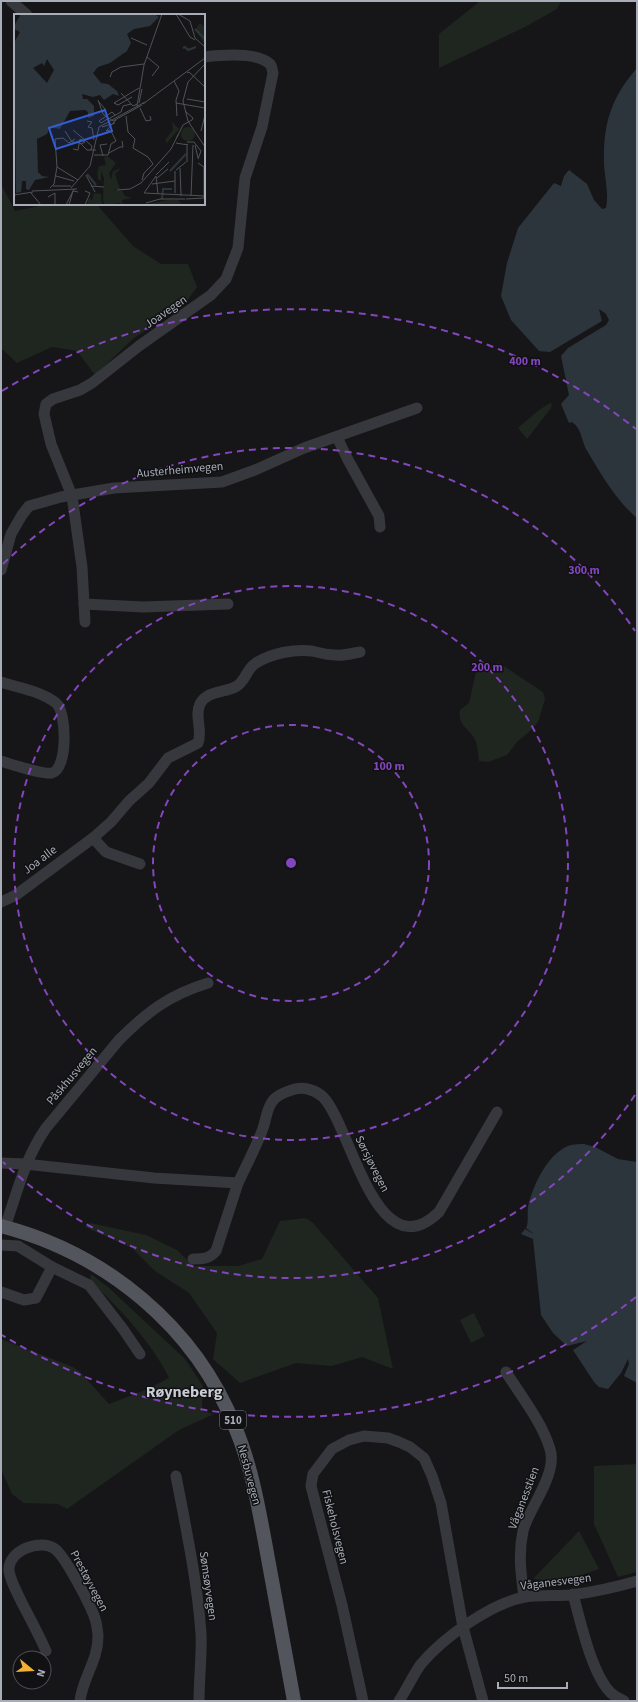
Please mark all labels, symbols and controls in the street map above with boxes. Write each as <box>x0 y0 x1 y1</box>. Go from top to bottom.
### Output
inset map <box>14 14 205 205</box>
street label: Joavegen <box>141 291 191 333</box>
text: 400 m <box>509 353 541 370</box>
street label: Austerheimvegen <box>136 458 224 482</box>
text: 300 m <box>568 562 600 579</box>
text: 200 m <box>471 659 503 676</box>
text: 100 m <box>373 758 405 775</box>
street label: Joa alle <box>19 842 61 878</box>
centre of rings <box>284 856 298 870</box>
street label: Påskhusvegen <box>43 1043 101 1109</box>
street label: Sørsjøvegen <box>351 1133 393 1195</box>
district label: Røyneberg <box>146 1381 223 1403</box>
road number: 510 <box>220 1411 246 1429</box>
street label: Nesbuvegen <box>233 1443 265 1507</box>
street label: Våganesstien <box>504 1464 544 1532</box>
street label: Fiskeholsvegen <box>317 1488 353 1566</box>
street label: Prestøyvegen <box>66 1547 112 1615</box>
street label: Sømsøyvegen <box>195 1550 221 1622</box>
street label: Våganesvegen <box>520 1569 592 1595</box>
north arrow <box>12 1650 52 1690</box>
scale bar <box>498 1664 567 1690</box>
text: N <box>33 1667 49 1679</box>
text: 50 m <box>504 1670 528 1687</box>

